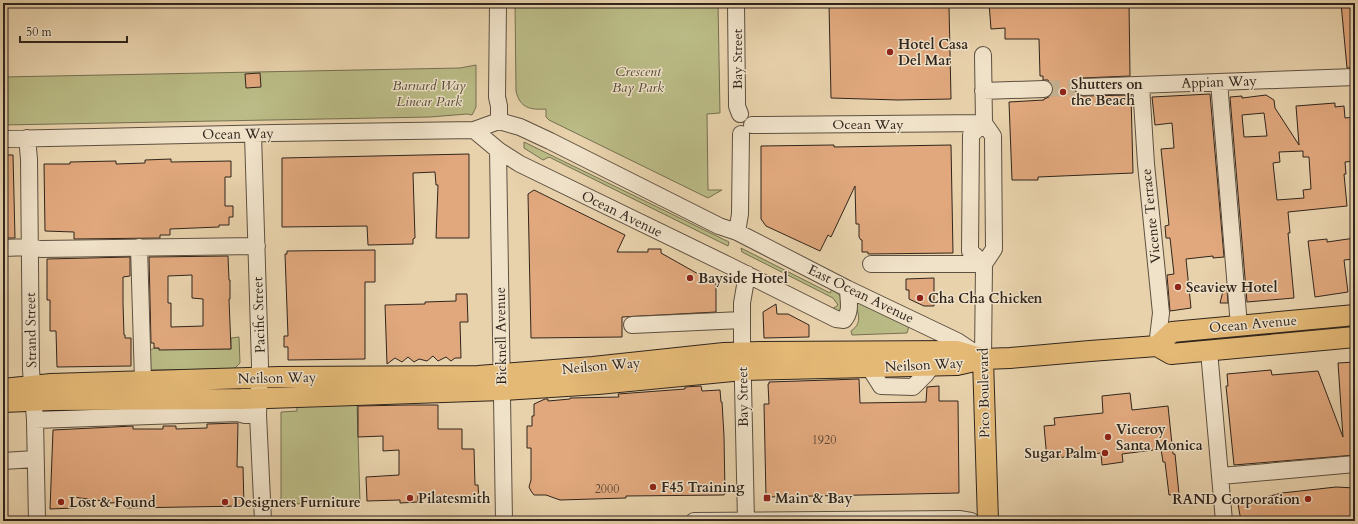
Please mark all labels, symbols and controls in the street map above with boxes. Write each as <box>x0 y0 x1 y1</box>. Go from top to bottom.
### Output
scale bar <box>20 18 127 44</box>
text: 50 m <box>26 24 53 40</box>
street label: Bay Street <box>728 28 747 89</box>
place label: Hotel Casa Del Mar <box>898 35 968 70</box>
marker: Hotel Casa Del Mar <box>885 47 895 57</box>
park label: Crescent Bay Park <box>612 62 664 97</box>
street label: Appian Way <box>1181 71 1258 93</box>
place label: Shutters on the Beach <box>1071 75 1143 110</box>
park label: Barnard Way Linear Park <box>392 76 466 111</box>
marker: Shutters on the Beach <box>1058 87 1068 97</box>
street label: Ocean Way <box>832 115 904 134</box>
street label: Ocean Way <box>202 124 275 144</box>
street label: Vicente Terrace <box>1137 168 1165 264</box>
street label: Ocean Avenue <box>578 186 666 242</box>
street label: East Ocean Avenue <box>805 260 917 328</box>
place label: Bayside Hotel <box>698 269 788 288</box>
marker: Bayside Hotel <box>685 273 695 283</box>
street label: Pacific Street <box>248 276 270 353</box>
place label: Seaview Hotel <box>1186 278 1278 297</box>
marker: Seaview Hotel <box>1173 282 1183 292</box>
street label: Bicknell Avenue <box>491 287 511 385</box>
place label: Cha Cha Chicken <box>928 289 1043 308</box>
street label: Strand Street <box>21 292 41 368</box>
marker: Cha Cha Chicken <box>915 293 925 303</box>
street label: Ocean Avenue <box>1208 311 1298 337</box>
street label: Pico Boulevard <box>974 347 994 438</box>
street label: Neilson Way <box>561 353 642 379</box>
street label: Neilson Way <box>884 353 964 377</box>
street label: Bay Street <box>733 366 753 427</box>
street label: Neilson Way <box>237 368 317 388</box>
place label: Viceroy Santa Monica <box>1116 420 1203 455</box>
house number: 1920 <box>812 432 836 448</box>
marker: Viceroy Santa Monica <box>1103 432 1113 442</box>
place label: Sugar Palm <box>1025 444 1097 463</box>
marker: Sugar Palm <box>1100 448 1110 458</box>
place label: F45 Training <box>661 478 745 497</box>
house number: 2000 <box>595 481 619 497</box>
marker: F45 Training <box>648 482 658 492</box>
place label: Pilatesmith <box>418 489 491 508</box>
place label: Main & Bay <box>775 489 852 508</box>
place label: RAND Corporation <box>1172 490 1300 509</box>
place label: Lost & Found <box>69 493 156 512</box>
place label: Designers Furniture <box>233 493 361 512</box>
marker: Pilatesmith <box>405 493 415 503</box>
marker: Main & Bay <box>762 493 772 503</box>
marker: RAND Corporation <box>1303 494 1313 504</box>
marker: Lost & Found <box>56 497 66 507</box>
marker: Designers Furniture <box>220 497 230 507</box>

